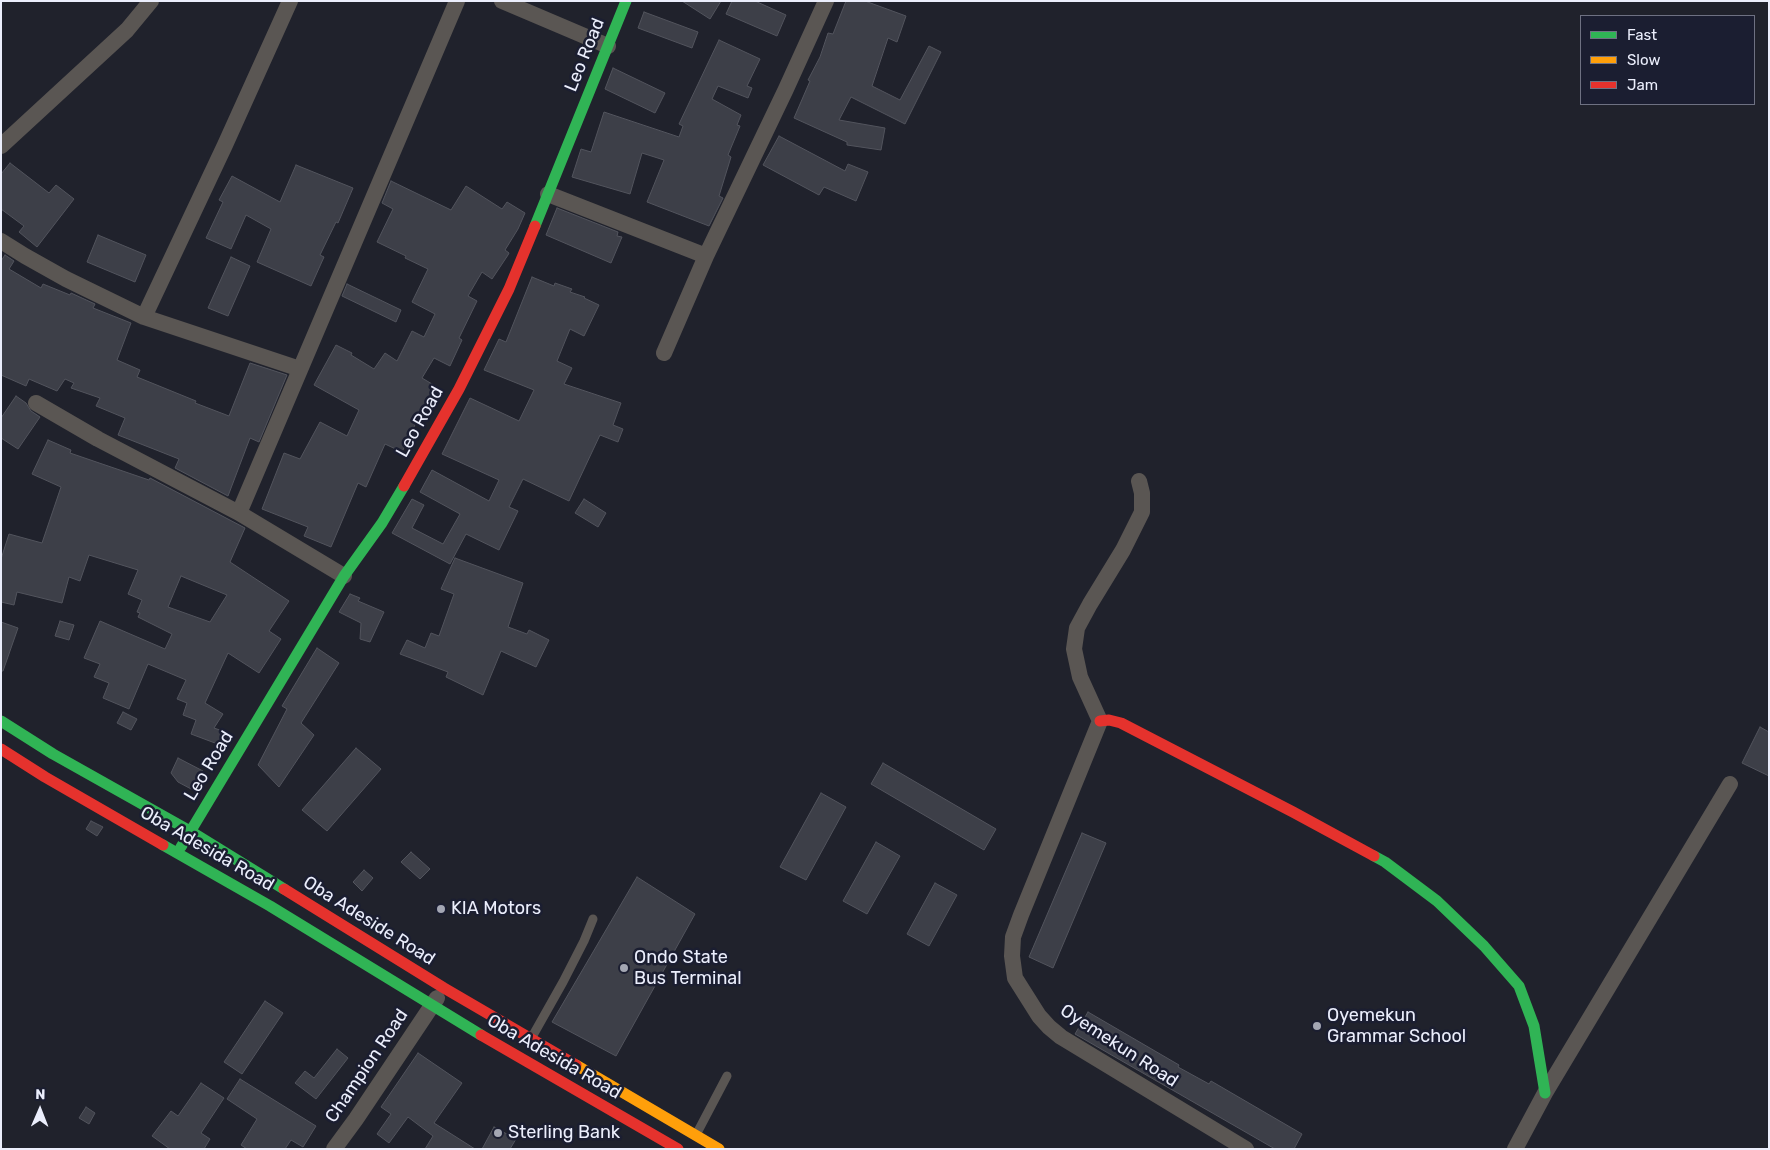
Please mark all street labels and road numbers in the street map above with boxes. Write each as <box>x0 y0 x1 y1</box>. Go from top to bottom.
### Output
street label: Leo Road <box>560 15 610 95</box>
street label: Leo Road <box>392 383 448 461</box>
street label: Leo Road <box>180 727 238 805</box>
street label: Oba Adesida Road <box>136 802 278 896</box>
street label: Oba Adeside Road <box>299 872 439 970</box>
street label: Oyemekun Road <box>1056 1000 1182 1092</box>
street label: Champion Road <box>321 1005 413 1127</box>
street label: Oba Adesida Road <box>483 1010 625 1104</box>

